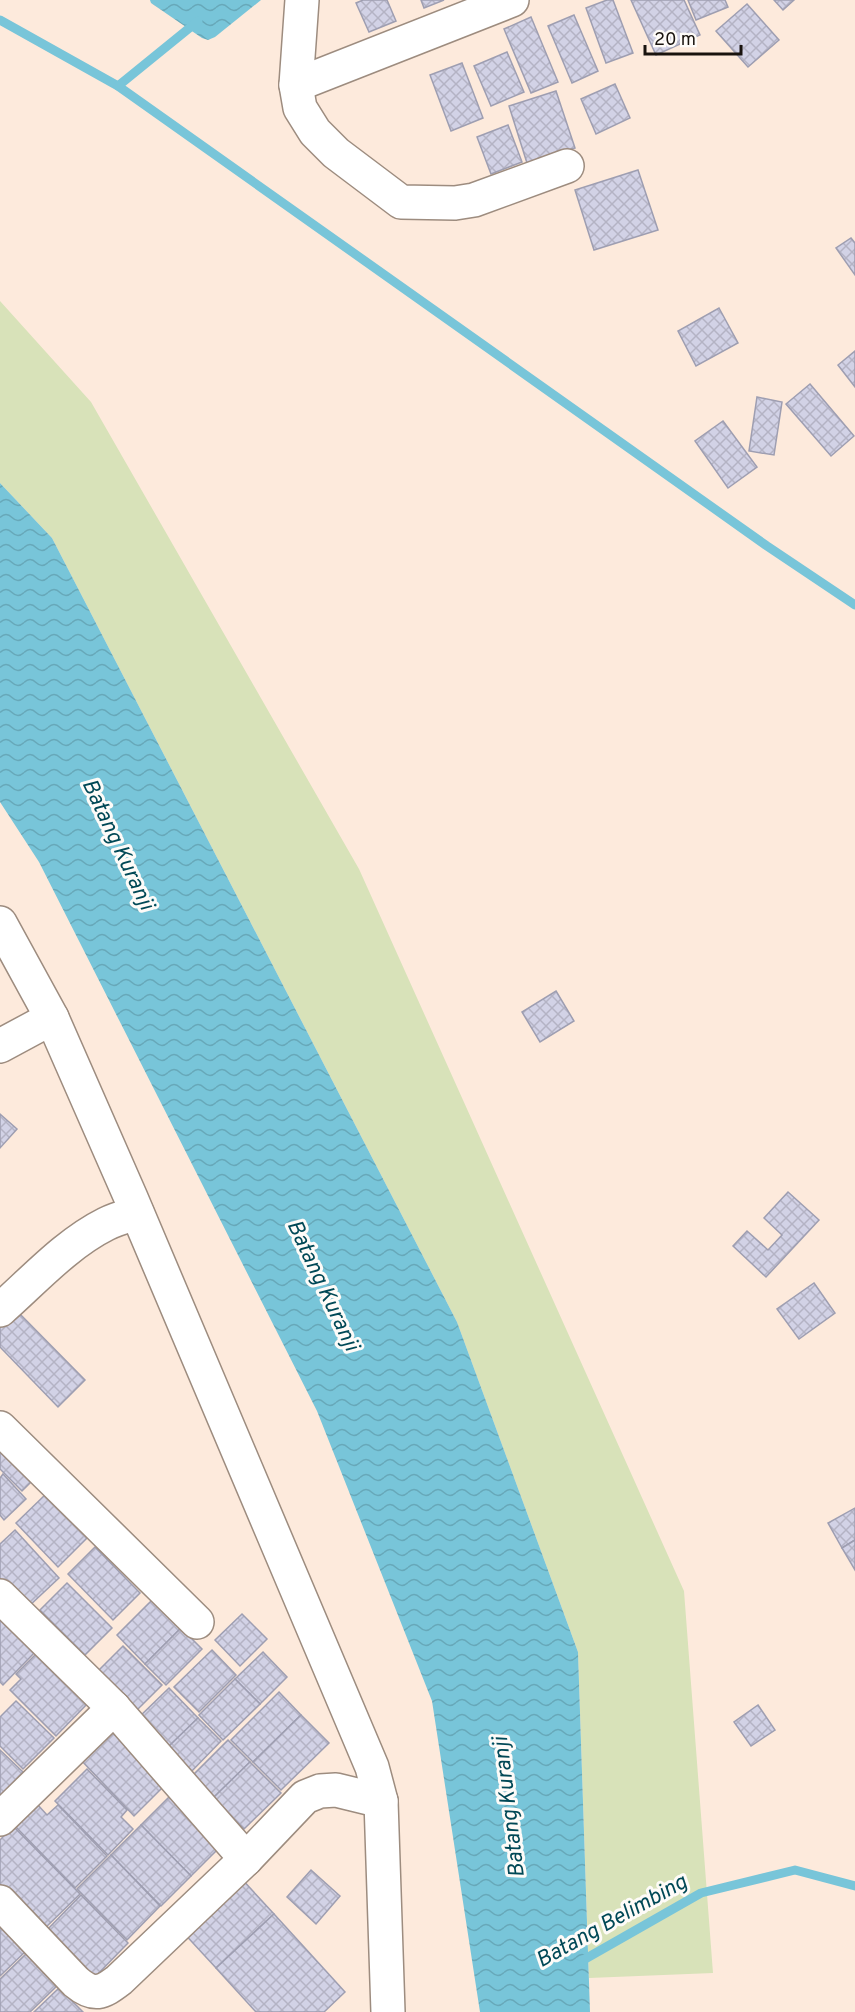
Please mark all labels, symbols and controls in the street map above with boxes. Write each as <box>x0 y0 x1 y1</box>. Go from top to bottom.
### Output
scale bar <box>645 18 741 56</box>
text: 20 m <box>654 29 696 52</box>
water label: Batang Kuranji <box>75 775 160 916</box>
water label: Batang Kuranji <box>280 1216 365 1357</box>
water label: Batang Kuranji <box>488 1733 532 1879</box>
water label: Batang Belimbing <box>532 1869 693 1975</box>

